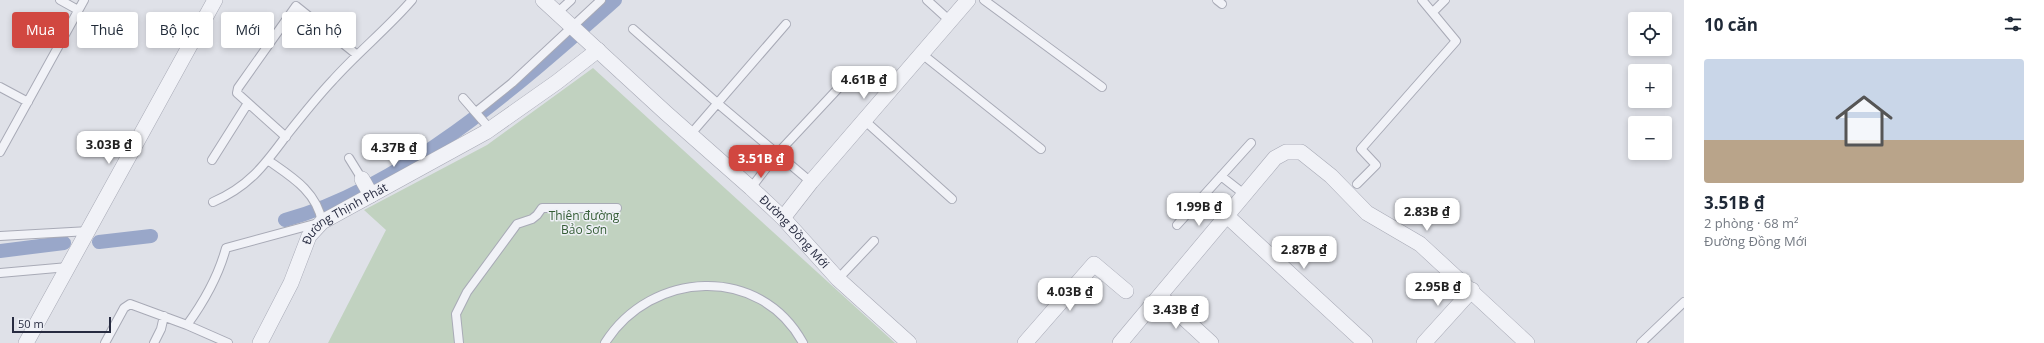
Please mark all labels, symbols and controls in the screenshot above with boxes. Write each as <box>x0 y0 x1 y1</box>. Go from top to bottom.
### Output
chip: Mua <box>12 12 69 48</box>
chip: Thuê <box>77 12 138 48</box>
chip: Bộ lọc <box>146 12 213 48</box>
chip: Mới <box>221 12 274 48</box>
chip: Căn hộ <box>282 12 356 48</box>
map controls <box>1628 12 1672 160</box>
button: locate <box>1628 12 1672 56</box>
text: 10 căn <box>1704 13 1758 36</box>
icon: filters <box>2002 13 2024 35</box>
button: + <box>1628 64 1672 108</box>
pin: 4.61B ₫ <box>827 66 901 100</box>
text: 4.61B ₫ <box>841 70 887 88</box>
icon: home <box>1828 85 1900 157</box>
button: − <box>1628 116 1672 160</box>
pin: 3.03B ₫ <box>72 131 146 165</box>
pin: 4.37B ₫ <box>357 134 431 168</box>
text: 3.03B ₫ <box>86 135 132 153</box>
text: 4.37B ₫ <box>371 138 417 156</box>
pin: 3.51B ₫ <box>724 145 798 179</box>
text: 3.51B ₫ <box>738 149 784 167</box>
street label: Đường Thịnh Phát <box>298 179 390 247</box>
street label: Đường Đồng Mới <box>756 191 833 272</box>
text: 3.51B ₫ <box>1704 191 1765 214</box>
pin: 1.99B ₫ <box>1162 193 1236 227</box>
text: 1.99B ₫ <box>1176 197 1222 215</box>
pin: 2.83B ₫ <box>1390 198 1464 232</box>
text: 2.83B ₫ <box>1404 202 1450 220</box>
park label: Thiên đường Bảo Sơn <box>549 207 620 238</box>
text: 2 phòng · 68 m² <box>1704 214 1799 232</box>
text: Đường Đồng Mới <box>1704 232 1807 250</box>
pin: 2.87B ₫ <box>1267 236 1341 270</box>
text: 2.87B ₫ <box>1281 240 1327 258</box>
pin: 2.95B ₫ <box>1401 273 1475 307</box>
text: 2.95B ₫ <box>1415 277 1461 295</box>
pin: 4.03B ₫ <box>1033 278 1107 312</box>
text: 4.03B ₫ <box>1047 282 1093 300</box>
pin: 3.43B ₫ <box>1139 296 1213 330</box>
text: 3.43B ₫ <box>1153 300 1199 318</box>
scale bar <box>12 315 111 334</box>
text: 50 m <box>18 316 44 331</box>

